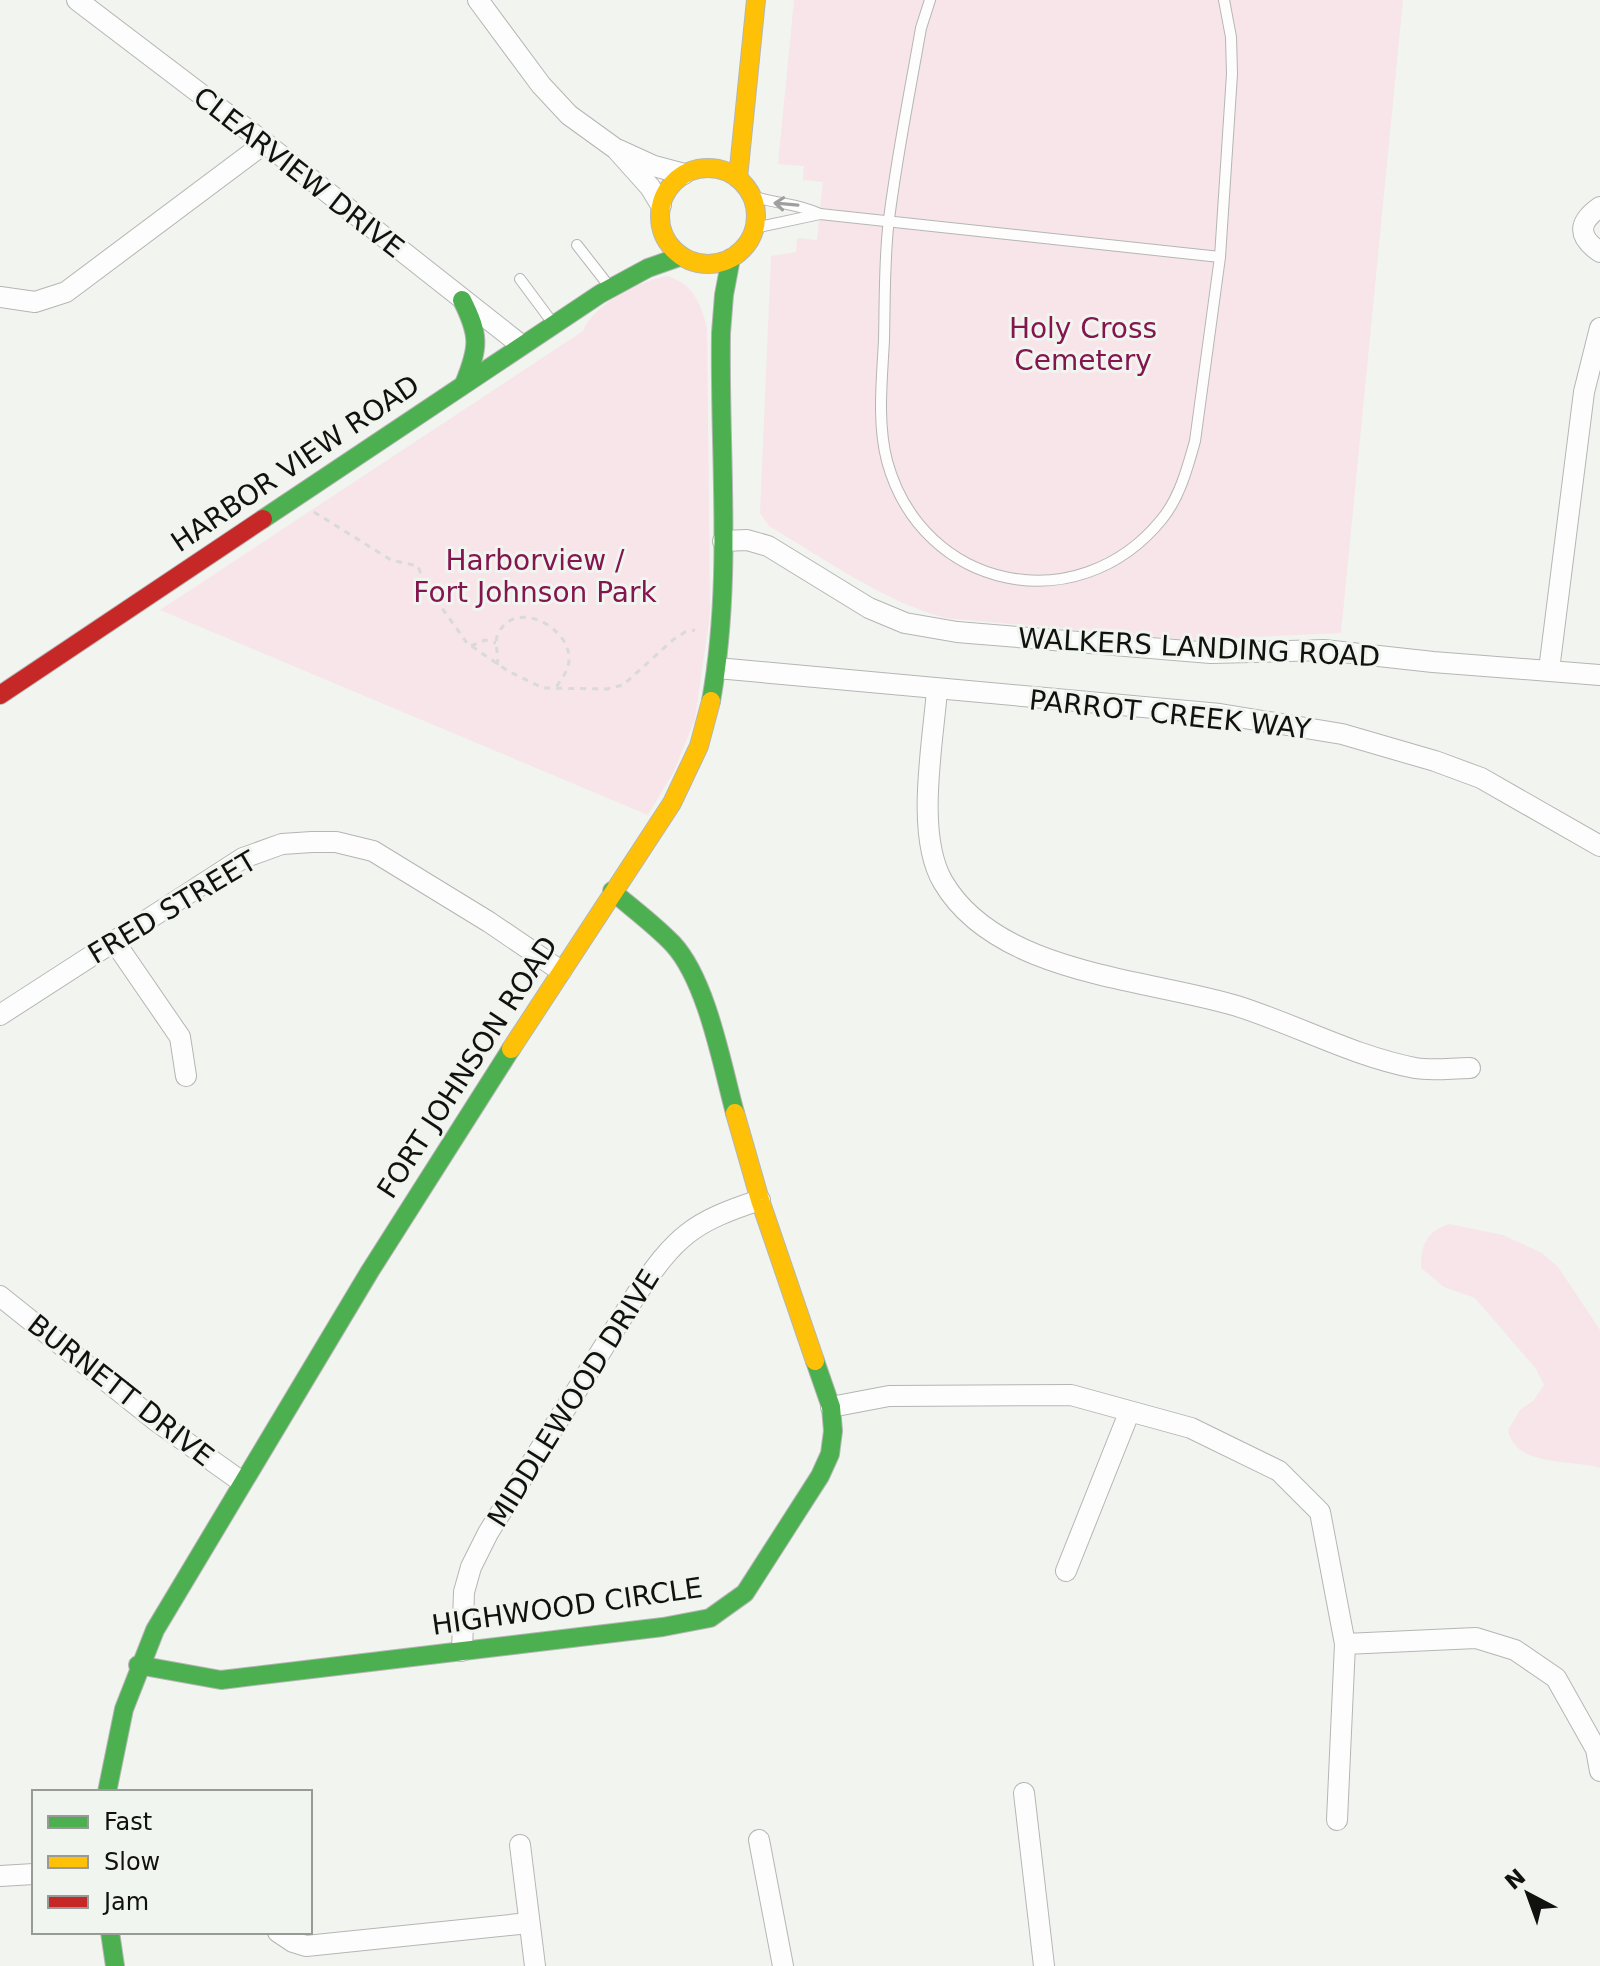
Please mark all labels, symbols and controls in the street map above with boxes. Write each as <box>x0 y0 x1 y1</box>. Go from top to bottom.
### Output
street label: CLEARVIEW DRIVE <box>187 80 410 265</box>
one-way arrow <box>773 196 800 211</box>
park label: Holy Cross Cemetery <box>1009 312 1157 377</box>
street label: HARBOR VIEW ROAD <box>165 368 426 559</box>
park label: Harborview / Fort Johnson Park <box>413 544 657 609</box>
street label: WALKERS LANDING ROAD <box>1017 622 1381 673</box>
street label: PARROT CREEK WAY <box>1027 683 1313 746</box>
street label: FRED STREET <box>82 844 263 971</box>
street label: FORT JOHNSON ROAD <box>370 930 564 1204</box>
street label: MIDDLEWOOD DRIVE <box>481 1264 666 1533</box>
street label: BURNETT DRIVE <box>21 1308 220 1473</box>
street label: HIGHWOOD CIRCLE <box>430 1571 705 1642</box>
legend <box>32 1790 312 1934</box>
text: Fast <box>104 1808 152 1836</box>
text: Slow <box>104 1848 160 1876</box>
north arrow <box>1488 1854 1568 1934</box>
text: N <box>1500 1864 1530 1895</box>
text: Jam <box>102 1888 149 1916</box>

